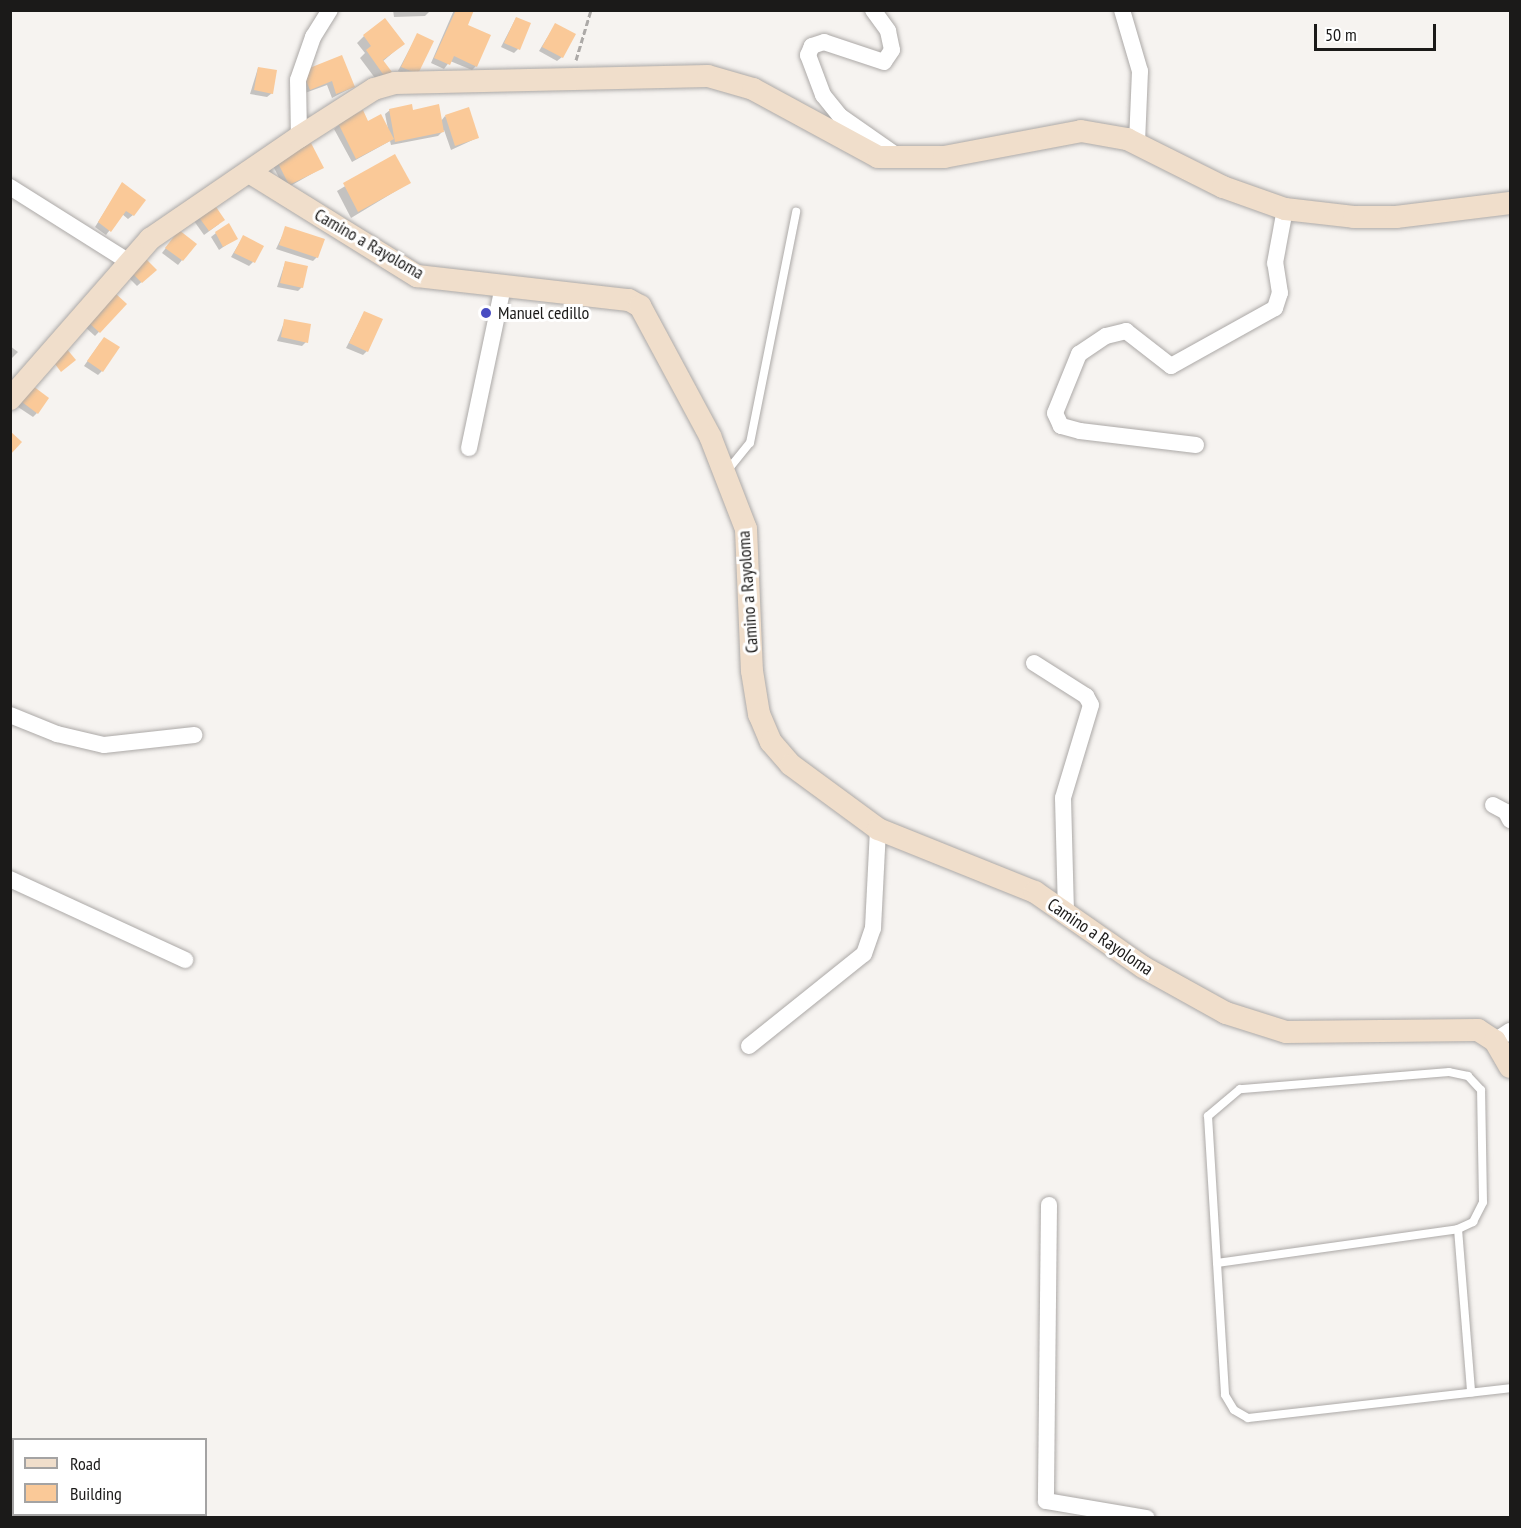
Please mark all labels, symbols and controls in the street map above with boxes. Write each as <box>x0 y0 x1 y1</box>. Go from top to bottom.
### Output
scale bar <box>1317 12 1438 50</box>
text: 50 m <box>1325 23 1357 46</box>
street label: Camino a Rayoloma <box>311 204 427 284</box>
place label: Manuel cedillo <box>498 302 589 324</box>
marker: Manuel cedillo <box>479 306 493 320</box>
street label: Camino a Rayoloma <box>733 530 763 654</box>
street label: Camino a Rayoloma <box>1043 894 1157 980</box>
legend <box>12 1438 207 1516</box>
text: Road <box>70 1452 101 1475</box>
text: Building <box>70 1482 122 1505</box>

